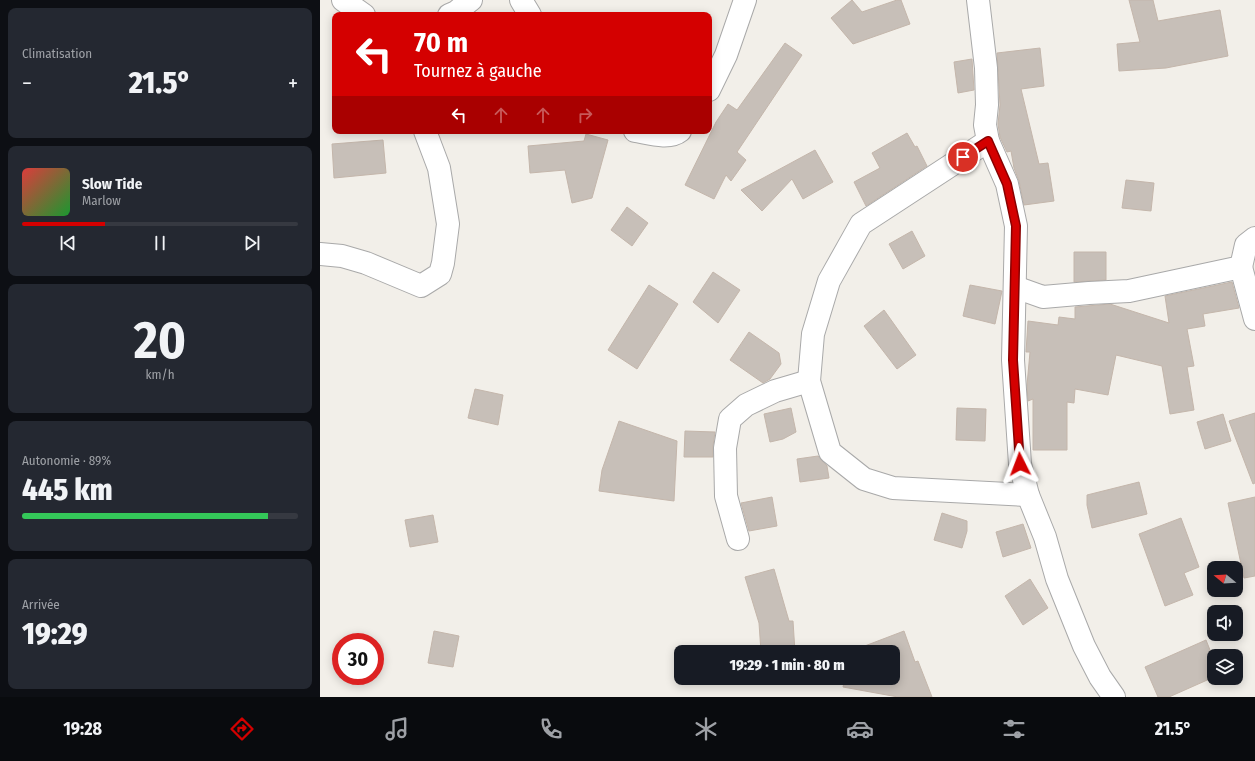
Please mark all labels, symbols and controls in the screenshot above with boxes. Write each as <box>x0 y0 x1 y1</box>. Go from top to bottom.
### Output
text: 70 m <box>414 26 468 59</box>
icon: left <box>348 28 400 80</box>
text: Climatisation <box>22 46 92 61</box>
text: Tournez à gauche <box>414 60 542 82</box>
text: 21.5° <box>129 65 191 101</box>
text: − <box>22 70 32 97</box>
text: + <box>288 70 298 97</box>
icon: left <box>448 104 470 126</box>
icon: ahead <box>490 104 512 126</box>
icon: ahead <box>532 104 554 126</box>
icon: right <box>574 104 596 126</box>
pin <box>946 140 980 174</box>
icon: arrive <box>952 146 974 168</box>
text: Slow Tide <box>82 175 142 193</box>
text: Marlow <box>82 193 121 208</box>
icon: previous <box>57 232 79 254</box>
icon: pause <box>149 232 171 254</box>
icon: next <box>241 232 263 254</box>
text: 20 <box>134 309 186 372</box>
text: km/h <box>146 367 175 382</box>
position arrow <box>999 443 1041 485</box>
text: Autonomie · 89% <box>22 453 111 468</box>
text: 445 km <box>22 472 113 508</box>
north arrow <box>1207 561 1243 597</box>
map controls <box>1207 561 1243 685</box>
text: Arrivée <box>22 597 60 612</box>
button: sound <box>1207 605 1243 641</box>
text: 19:29 <box>22 616 88 652</box>
speed limit sign: 30 <box>332 633 384 685</box>
button: layers <box>1207 649 1243 685</box>
text: 19:29 · 1 min · 80 m <box>729 656 845 674</box>
icon: directions <box>228 715 256 743</box>
icon: music <box>383 715 411 743</box>
icon: phone <box>537 715 565 743</box>
icon: climate <box>692 715 720 743</box>
icon: car <box>846 715 874 743</box>
icon: filters <box>1000 715 1028 743</box>
text: 19:28 <box>63 718 102 740</box>
text: 21.5° <box>1155 718 1192 740</box>

